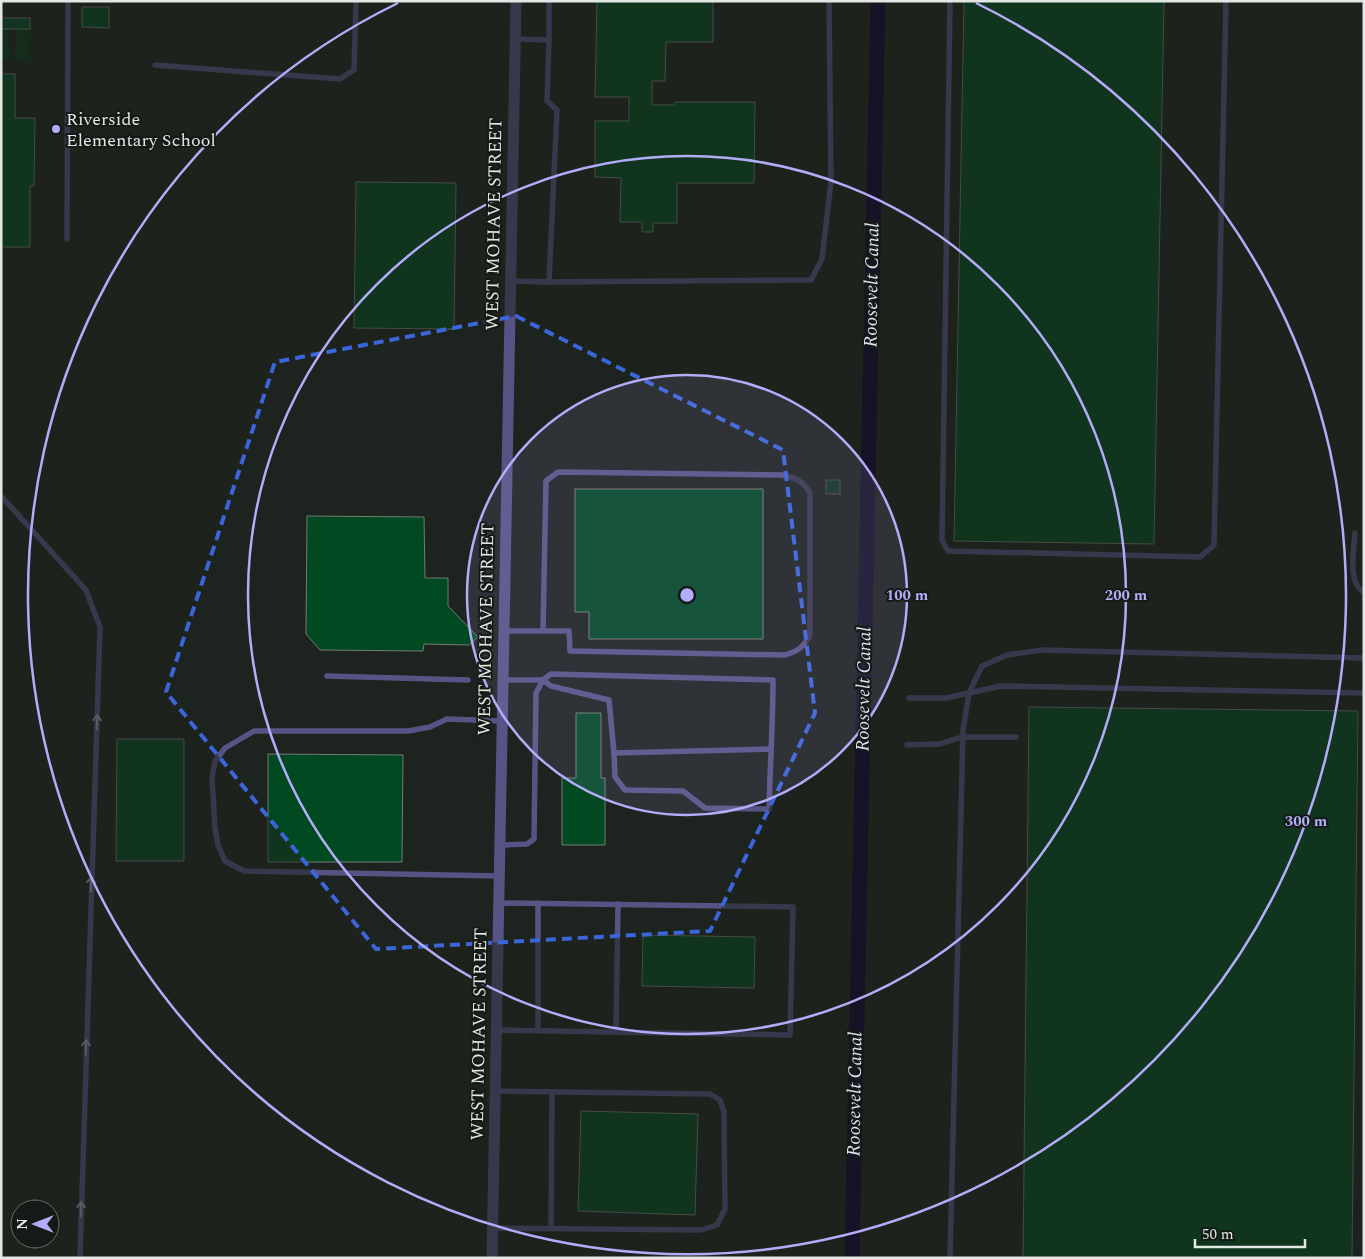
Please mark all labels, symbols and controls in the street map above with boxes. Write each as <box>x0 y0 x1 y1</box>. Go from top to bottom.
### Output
place label: Riverside Elementary School <box>66 106 216 154</box>
street label: WEST MOHAVE STREET <box>479 117 509 331</box>
marker: Riverside Elementary School <box>50 123 62 135</box>
water label: Roosevelt Canal <box>856 222 888 348</box>
street label: WEST MOHAVE STREET <box>471 522 501 736</box>
text: 100 m <box>886 584 929 607</box>
text: 200 m <box>1105 584 1148 607</box>
centre of rings <box>678 586 696 604</box>
water label: Roosevelt Canal <box>848 626 880 752</box>
one-way arrow <box>92 714 101 730</box>
text: 300 m <box>1285 810 1328 833</box>
one-way arrow <box>86 876 96 892</box>
street label: WEST MOHAVE STREET <box>464 927 494 1141</box>
water label: Roosevelt Canal <box>839 1031 871 1157</box>
one-way arrow <box>81 1039 90 1055</box>
north arrow <box>10 1199 60 1249</box>
one-way arrow <box>76 1201 86 1218</box>
scale bar <box>1195 1216 1305 1248</box>
text: N <box>12 1218 33 1230</box>
text: 50 m <box>1202 1223 1234 1246</box>

